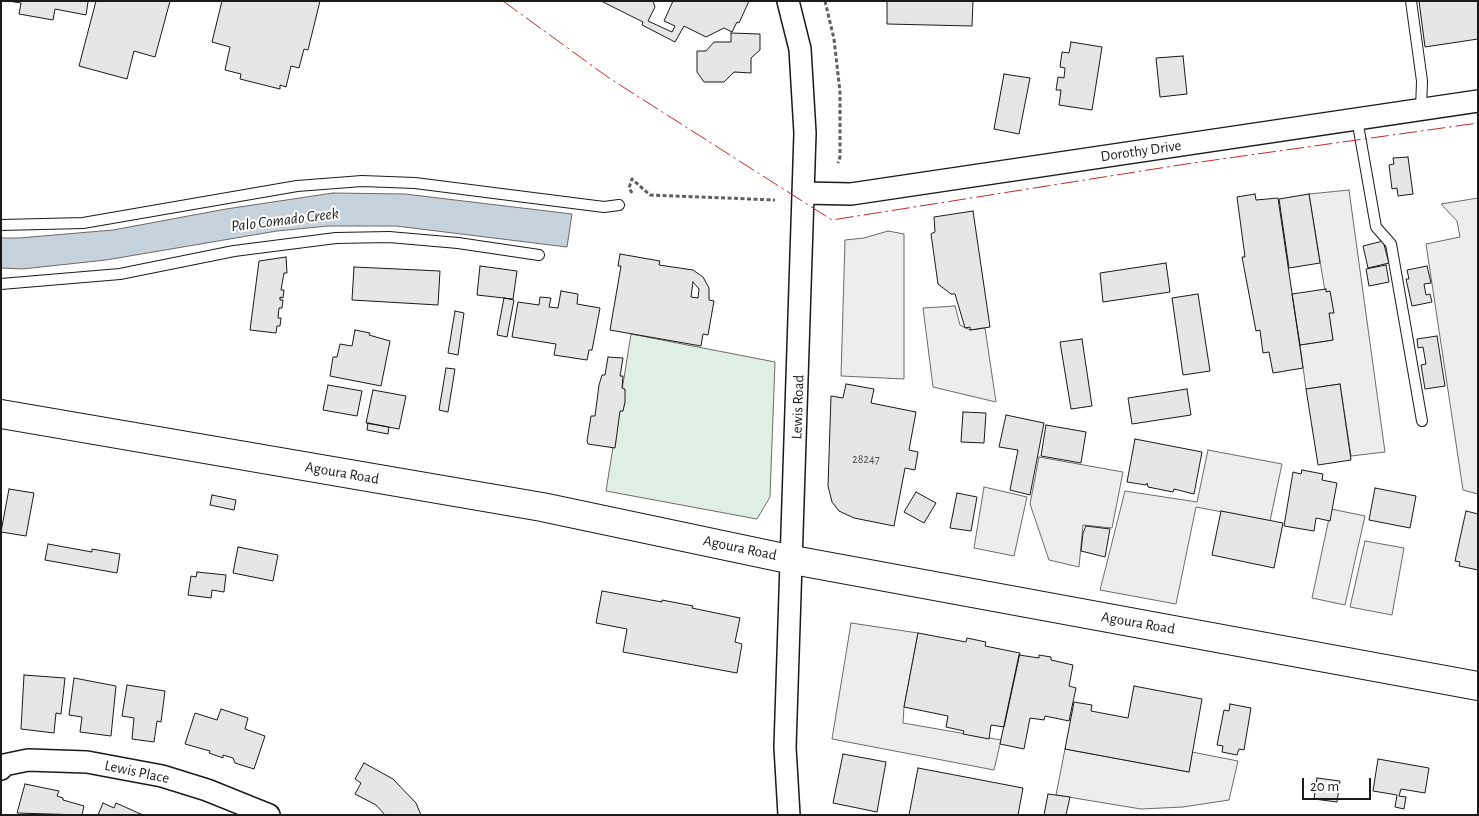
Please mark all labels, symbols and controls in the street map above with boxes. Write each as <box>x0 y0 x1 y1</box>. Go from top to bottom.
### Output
street label: Dorothy Drive <box>1099 136 1183 166</box>
water label: Palo Comado Creek <box>230 204 340 236</box>
street label: Lewis Road <box>788 374 808 440</box>
house number: 28247 <box>852 452 880 466</box>
street label: Agoura Road <box>304 458 380 488</box>
street label: Agoura Road <box>702 531 778 565</box>
street label: Agoura Road <box>1100 608 1176 638</box>
street label: Lewis Place <box>103 756 171 788</box>
scale bar <box>1304 768 1373 800</box>
text: 20 m <box>1310 779 1339 794</box>

